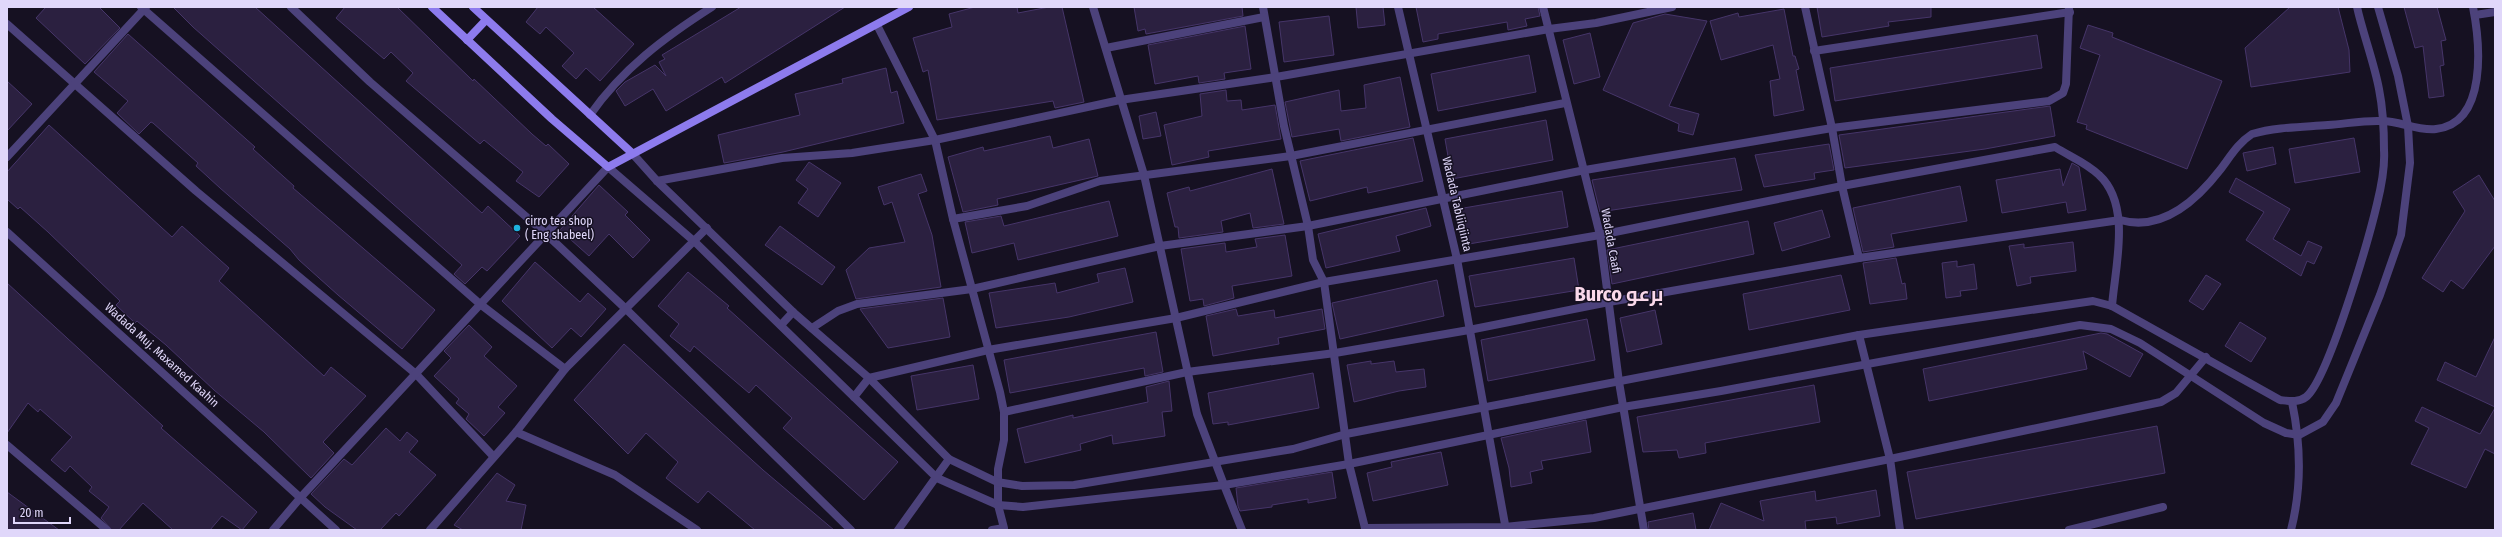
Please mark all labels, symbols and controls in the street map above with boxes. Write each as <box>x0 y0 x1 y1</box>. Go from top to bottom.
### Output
street label: Wadada Tabliiqiinta <box>1439 155 1475 253</box>
street label: Wadada Caafi <box>1598 207 1624 275</box>
place label: cirro tea shop ( Eng shabeel) <box>525 214 594 242</box>
marker: cirro tea shop ( Eng shabeel) <box>512 223 522 233</box>
district label: Burco برعو <box>1575 282 1663 306</box>
street label: Wadada Muj. Maxamed Kaahin <box>102 300 222 410</box>
scale bar <box>14 499 70 525</box>
text: 20 m <box>20 506 44 520</box>

